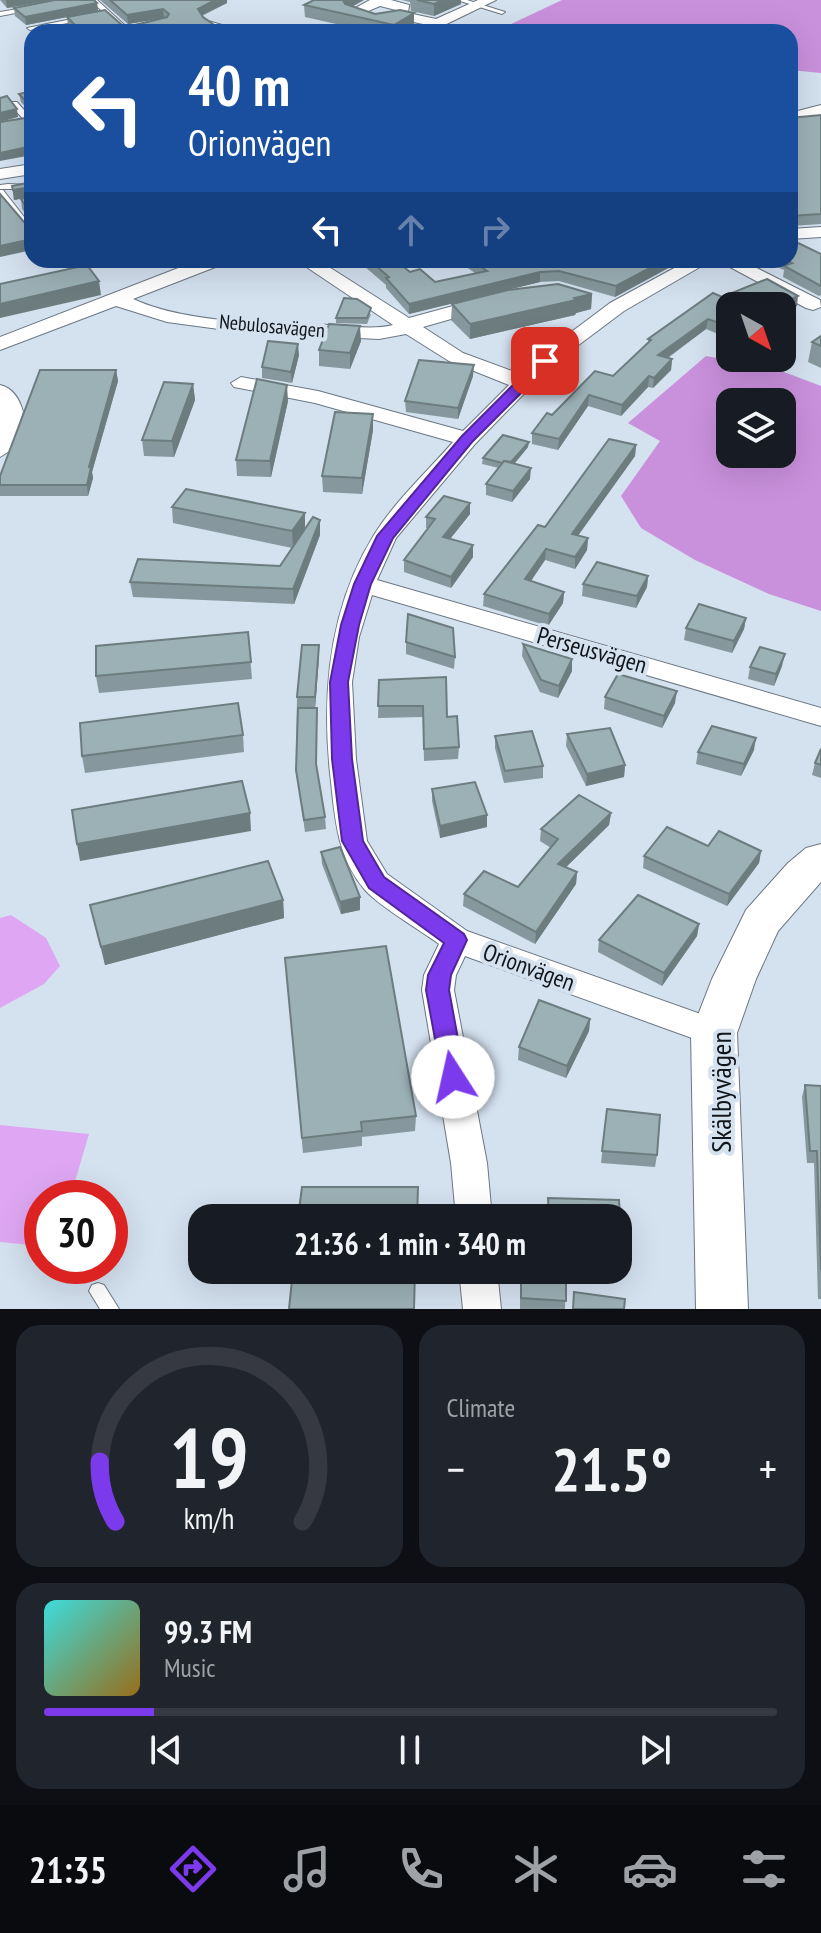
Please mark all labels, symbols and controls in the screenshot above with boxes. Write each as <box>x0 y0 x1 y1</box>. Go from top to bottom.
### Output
text: 40 m <box>188 49 290 121</box>
icon: left <box>56 56 160 160</box>
text: Orionvägen <box>188 119 331 166</box>
icon: left <box>305 208 349 252</box>
icon: ahead <box>389 208 433 252</box>
icon: right <box>473 208 517 252</box>
north arrow <box>716 292 796 372</box>
map controls <box>716 292 796 468</box>
street label: Nebulosavägen <box>218 308 326 344</box>
pin <box>511 327 579 395</box>
icon: arrive <box>523 339 567 383</box>
button: layers <box>716 388 796 468</box>
street label: Perseusvägen <box>533 620 651 680</box>
street label: Orionvägen <box>479 936 579 998</box>
street label: Skälbyvägen <box>702 1031 739 1153</box>
position arrow <box>411 1035 495 1119</box>
speed limit sign: 30 <box>24 1180 128 1284</box>
text: 21:36 · 1 min · 340 m <box>294 1224 526 1263</box>
text: Climate <box>447 1391 515 1424</box>
text: 19 <box>169 1403 249 1511</box>
text: 21.5° <box>551 1430 672 1508</box>
text: − <box>447 1440 465 1497</box>
text: + <box>759 1440 777 1497</box>
text: km/h <box>184 1500 235 1537</box>
text: 99.3 FM <box>164 1612 252 1651</box>
text: Music <box>164 1651 216 1684</box>
icon: previous <box>144 1728 188 1772</box>
icon: pause <box>388 1728 432 1772</box>
icon: next <box>633 1728 677 1772</box>
icon: directions <box>165 1841 221 1897</box>
icon: music <box>279 1841 335 1897</box>
icon: phone <box>393 1841 449 1897</box>
icon: climate <box>508 1841 564 1897</box>
icon: car <box>622 1841 678 1897</box>
icon: filters <box>736 1841 792 1897</box>
text: 21:35 <box>29 1846 107 1893</box>

